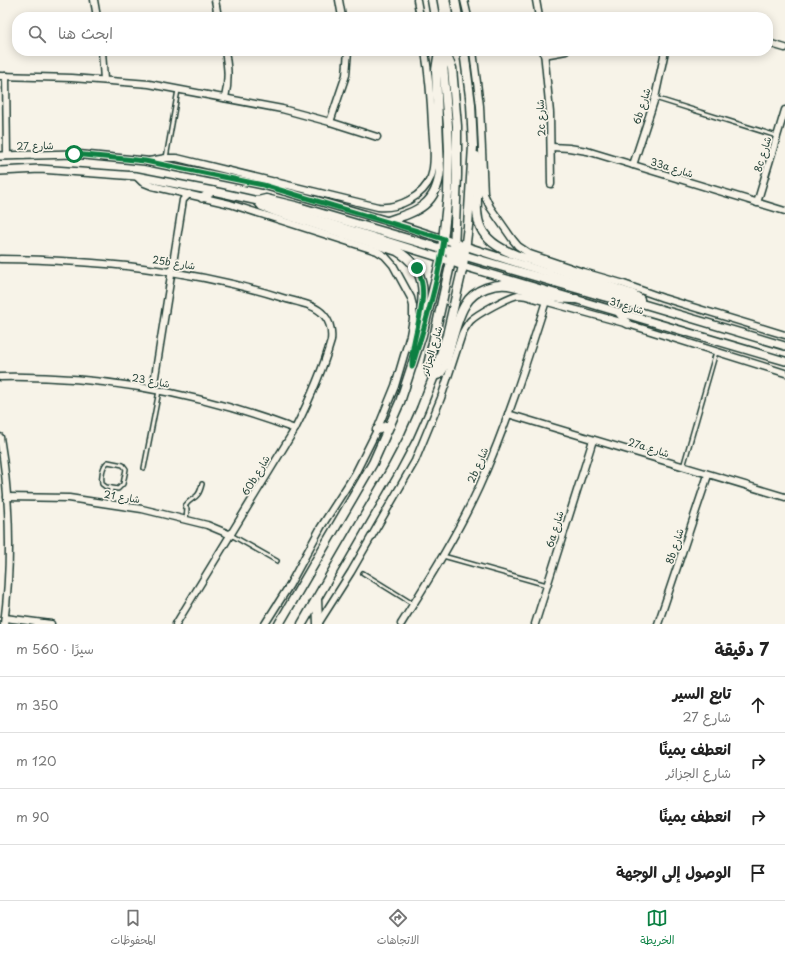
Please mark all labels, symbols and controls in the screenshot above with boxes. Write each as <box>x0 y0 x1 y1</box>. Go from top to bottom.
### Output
search box <box>12 12 773 56</box>
text: ابحث هنا <box>58 21 113 44</box>
icon: search <box>26 23 48 45</box>
street label: 6b شارع <box>628 86 655 126</box>
street label: 2c شارع <box>532 99 549 137</box>
street label: 8c شارع <box>750 134 776 174</box>
street label: شارع 27 <box>16 137 54 154</box>
route start <box>65 145 83 163</box>
street label: 33a شارع <box>648 153 696 182</box>
street label: 25b شارع <box>151 251 197 274</box>
route end <box>408 259 426 277</box>
street label: شارع 31 <box>608 293 646 318</box>
street label: شارع الجزائر <box>416 324 447 377</box>
street label: شارع 23 <box>131 369 171 392</box>
street label: 27a شارع <box>626 434 672 461</box>
street label: 2b شارع <box>463 445 492 486</box>
street label: 60b شارع <box>237 452 274 499</box>
street label: شارع 21 <box>103 486 141 507</box>
street label: 6a شارع <box>541 508 568 550</box>
street label: 8b شارع <box>661 526 688 566</box>
text: 7 دقيقة <box>715 636 769 662</box>
text: سيرًا · 560 m <box>16 639 94 658</box>
text: تابع السير <box>673 681 731 704</box>
icon: ahead <box>747 694 769 716</box>
text: 350 m <box>16 695 58 714</box>
text: شارع 27 <box>682 707 731 726</box>
text: انعطف يمينًا <box>659 737 731 760</box>
icon: right <box>747 750 769 772</box>
text: 120 m <box>16 751 57 770</box>
text: شارع الجزائر <box>666 763 731 782</box>
text: انعطف يمينًا <box>659 804 731 827</box>
icon: right <box>747 806 769 828</box>
text: 90 m <box>16 807 49 826</box>
text: الوصول إلى الوجهة <box>616 860 731 883</box>
icon: arrive <box>747 862 769 884</box>
tab: المحفوظات <box>111 907 156 950</box>
tab: الاتجاهات <box>377 907 419 950</box>
tab: الخريطة <box>640 907 675 950</box>

